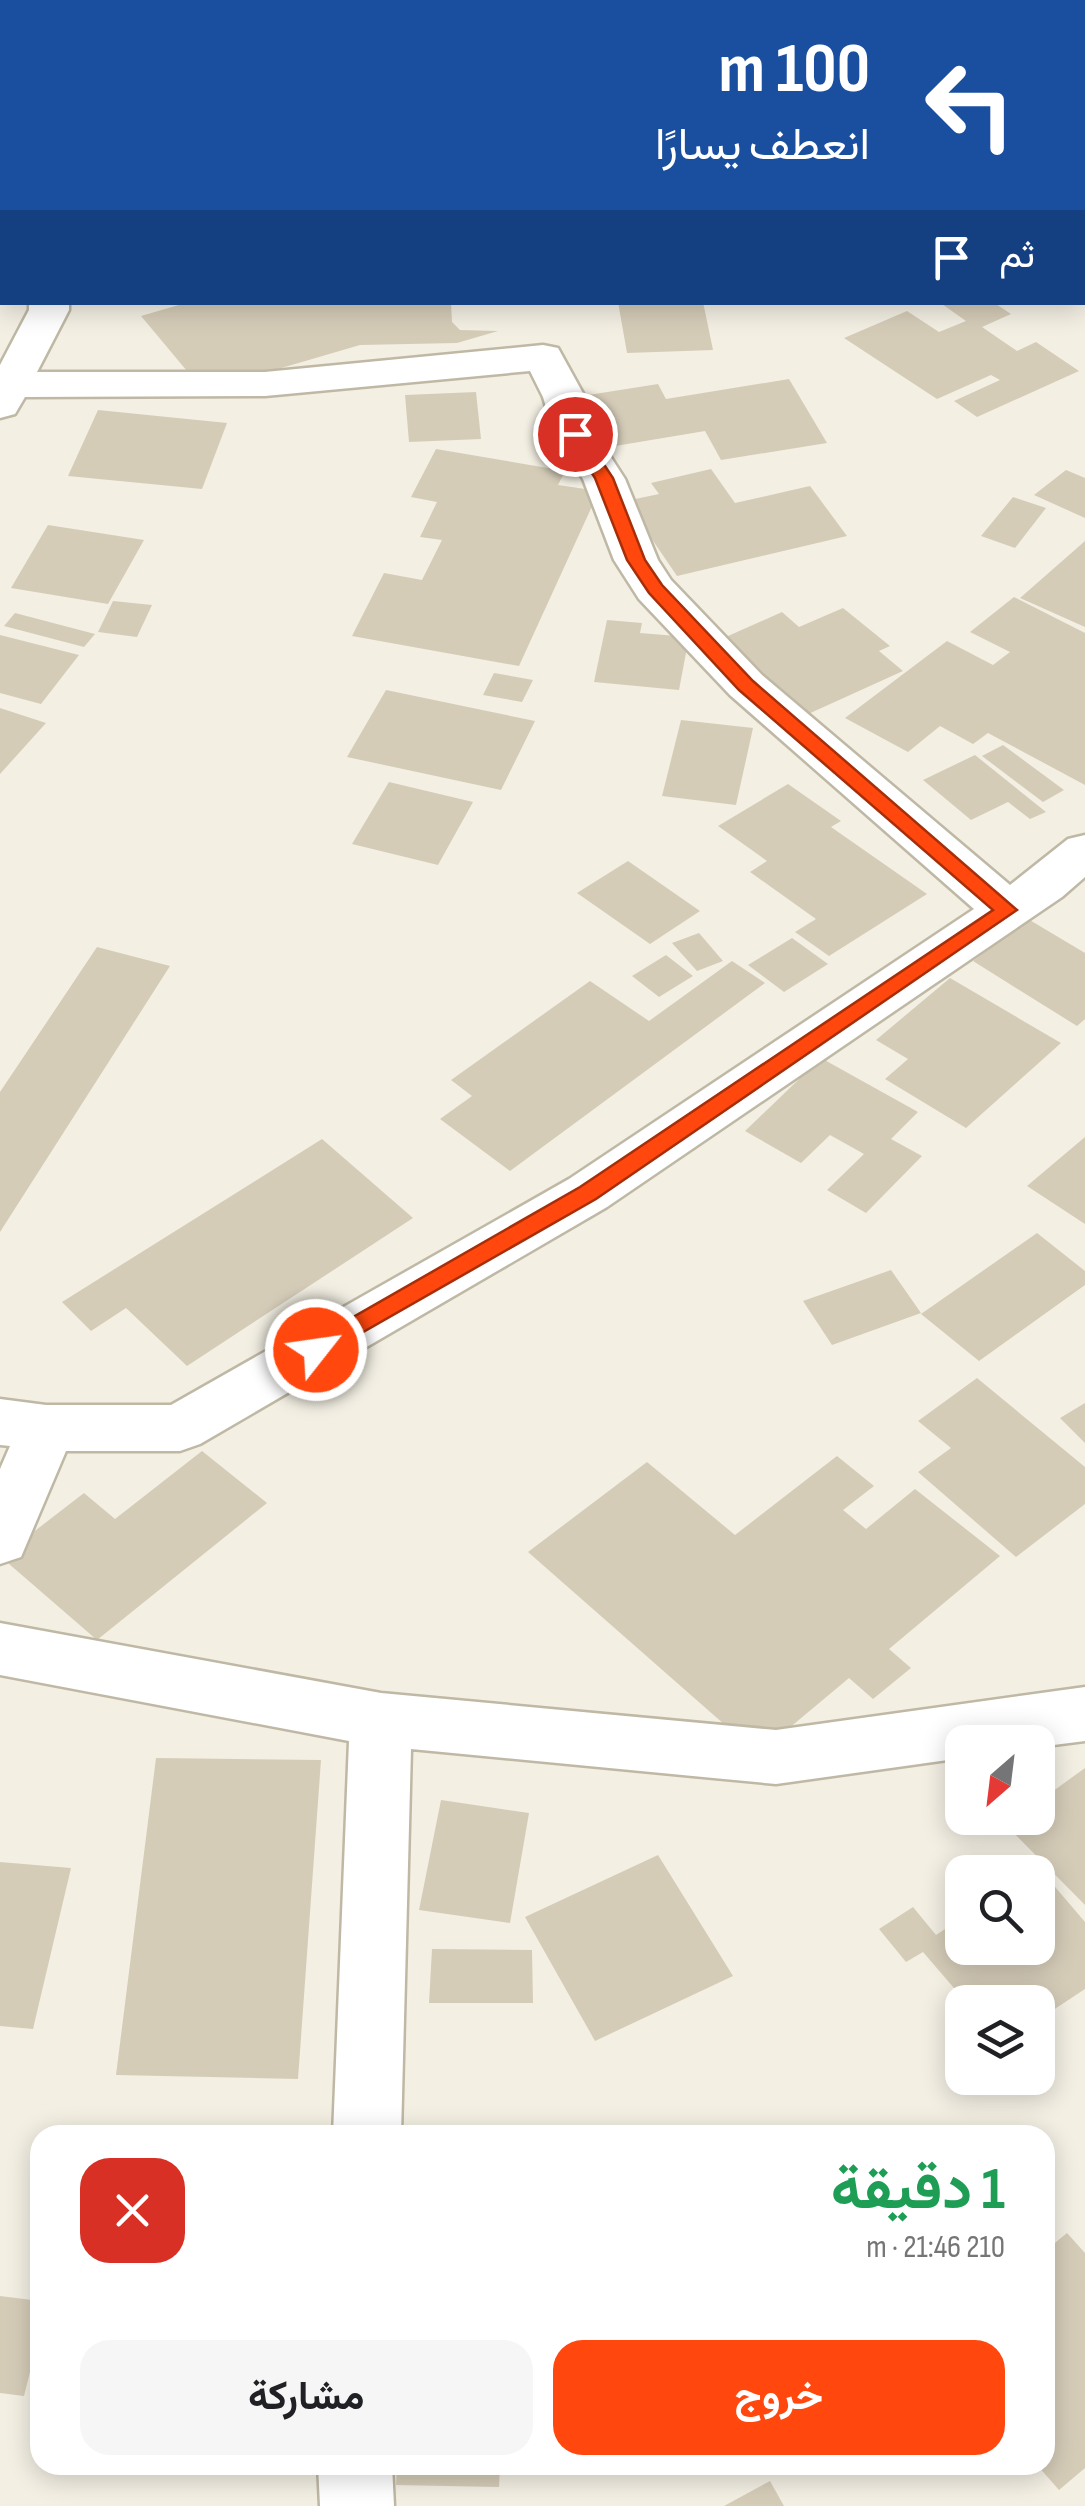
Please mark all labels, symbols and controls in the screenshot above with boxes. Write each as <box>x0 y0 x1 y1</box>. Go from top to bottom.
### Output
text: 100 m <box>719 28 870 112</box>
icon: left <box>905 40 1035 170</box>
text: انعطف يسارًا <box>655 118 870 173</box>
icon: arrive <box>924 230 979 285</box>
text: ثم <box>999 233 1035 278</box>
pin <box>533 392 618 477</box>
icon: arrive <box>548 407 603 462</box>
position arrow <box>264 1298 368 1402</box>
north arrow <box>945 1725 1055 1835</box>
map controls <box>945 1725 1055 2095</box>
button: search <box>945 1855 1055 1965</box>
button: layers <box>945 1985 1055 2095</box>
text: 1 دقيقة <box>831 2154 1005 2226</box>
button: close <box>80 2158 185 2263</box>
text: 210 m · 21:46 <box>866 2228 1005 2267</box>
button: مشاركة <box>80 2340 533 2455</box>
button: خروج <box>553 2340 1005 2455</box>

